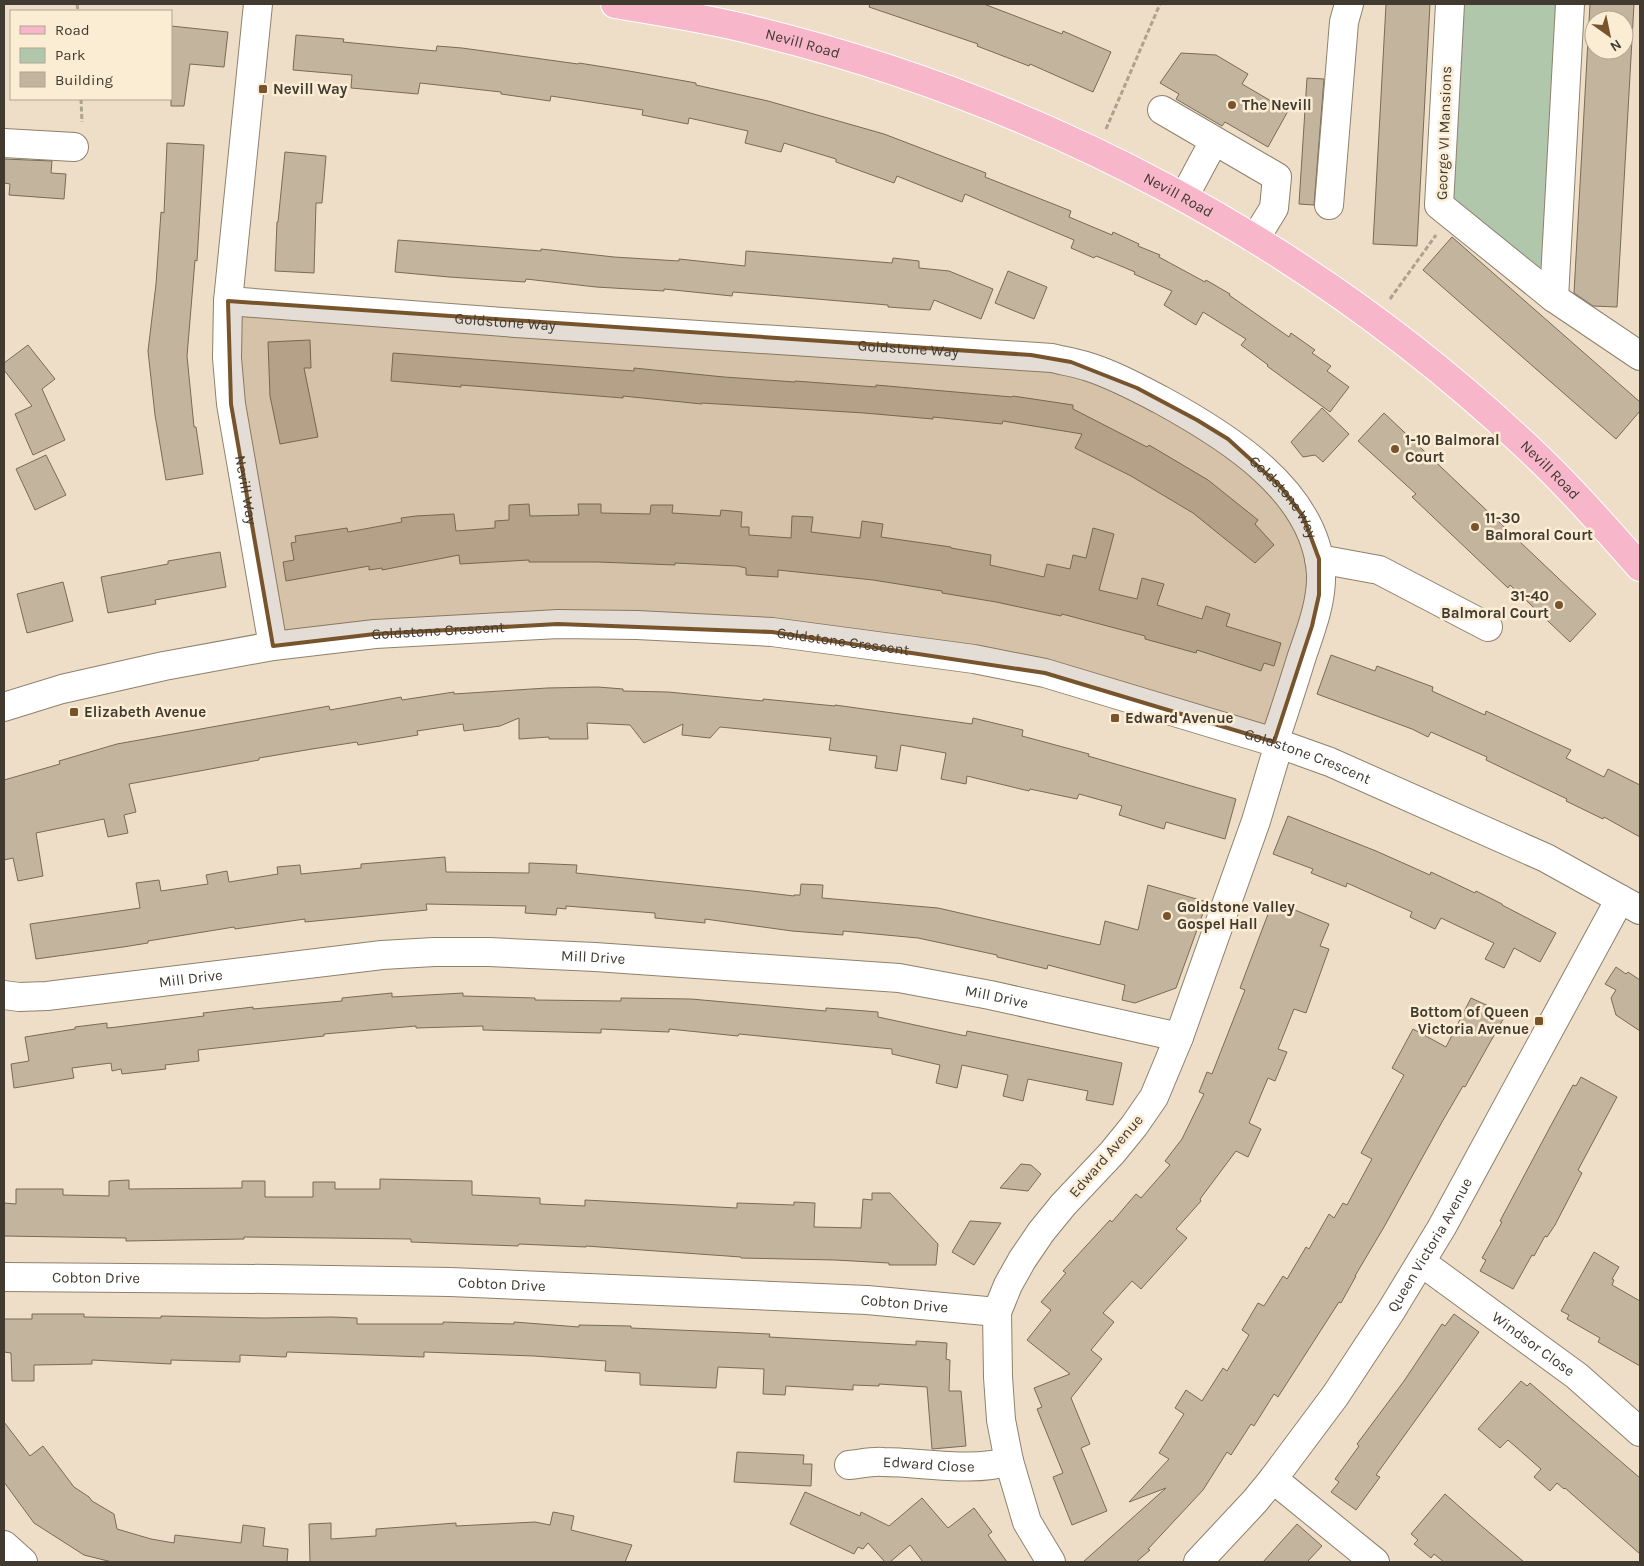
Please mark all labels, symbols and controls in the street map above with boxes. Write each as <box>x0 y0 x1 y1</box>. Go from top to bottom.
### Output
legend <box>10 10 172 100</box>
north arrow <box>1584 10 1634 60</box>
text: Road <box>55 21 90 39</box>
street label: Nevill Road <box>764 25 842 62</box>
text: N <box>1607 36 1625 55</box>
text: Park <box>55 46 85 64</box>
street label: George VI Mansions <box>1433 66 1455 200</box>
text: Building <box>55 71 113 89</box>
place label: Nevill Way <box>273 80 348 98</box>
marker: Nevill Way <box>257 83 269 95</box>
place label: The Nevill <box>1242 96 1312 114</box>
marker: The Nevill <box>1226 99 1238 111</box>
street label: Nevill Road <box>1141 169 1216 221</box>
street label: Goldstone Way <box>454 309 556 335</box>
street label: Goldstone Way <box>857 336 959 361</box>
place label: 1-10 Balmoral Court <box>1405 431 1500 466</box>
street label: Nevill Road <box>1517 436 1584 503</box>
marker: 1-10 Balmoral Court <box>1389 443 1401 455</box>
street label: Goldstone Way <box>1246 452 1321 541</box>
street label: Nevill Way <box>231 454 261 526</box>
place label: 11-30 Balmoral Court <box>1485 509 1593 544</box>
marker: 11-30 Balmoral Court <box>1469 521 1481 533</box>
place label: 31-40 Balmoral Court <box>1441 587 1549 622</box>
marker: 31-40 Balmoral Court <box>1553 599 1565 611</box>
street label: Goldstone Crescent <box>371 618 506 643</box>
street label: Goldstone Crescent <box>776 624 911 659</box>
place label: Elizabeth Avenue <box>84 703 206 721</box>
marker: Elizabeth Avenue <box>68 706 80 718</box>
place label: Edward Avenue <box>1125 709 1234 727</box>
marker: Edward Avenue <box>1109 712 1121 724</box>
street label: Goldstone Crescent <box>1242 725 1374 788</box>
place label: Goldstone Valley Gospel Hall <box>1177 898 1295 933</box>
marker: Goldstone Valley Gospel Hall <box>1161 910 1173 922</box>
street label: Mill Drive <box>561 946 626 968</box>
street label: Mill Drive <box>158 966 224 991</box>
street label: Mill Drive <box>963 982 1030 1012</box>
place label: Bottom of Queen Victoria Avenue <box>1410 1003 1529 1038</box>
marker: Bottom of Queen Victoria Avenue <box>1533 1015 1545 1027</box>
street label: Edward Avenue <box>1065 1111 1147 1201</box>
street label: Queen Victoria Avenue <box>1384 1175 1476 1315</box>
street label: Cobton Drive <box>52 1268 140 1287</box>
street label: Cobton Drive <box>458 1273 546 1295</box>
street label: Cobton Drive <box>860 1291 949 1316</box>
street label: Windsor Close <box>1488 1308 1578 1380</box>
street label: Edward Close <box>883 1453 975 1476</box>

